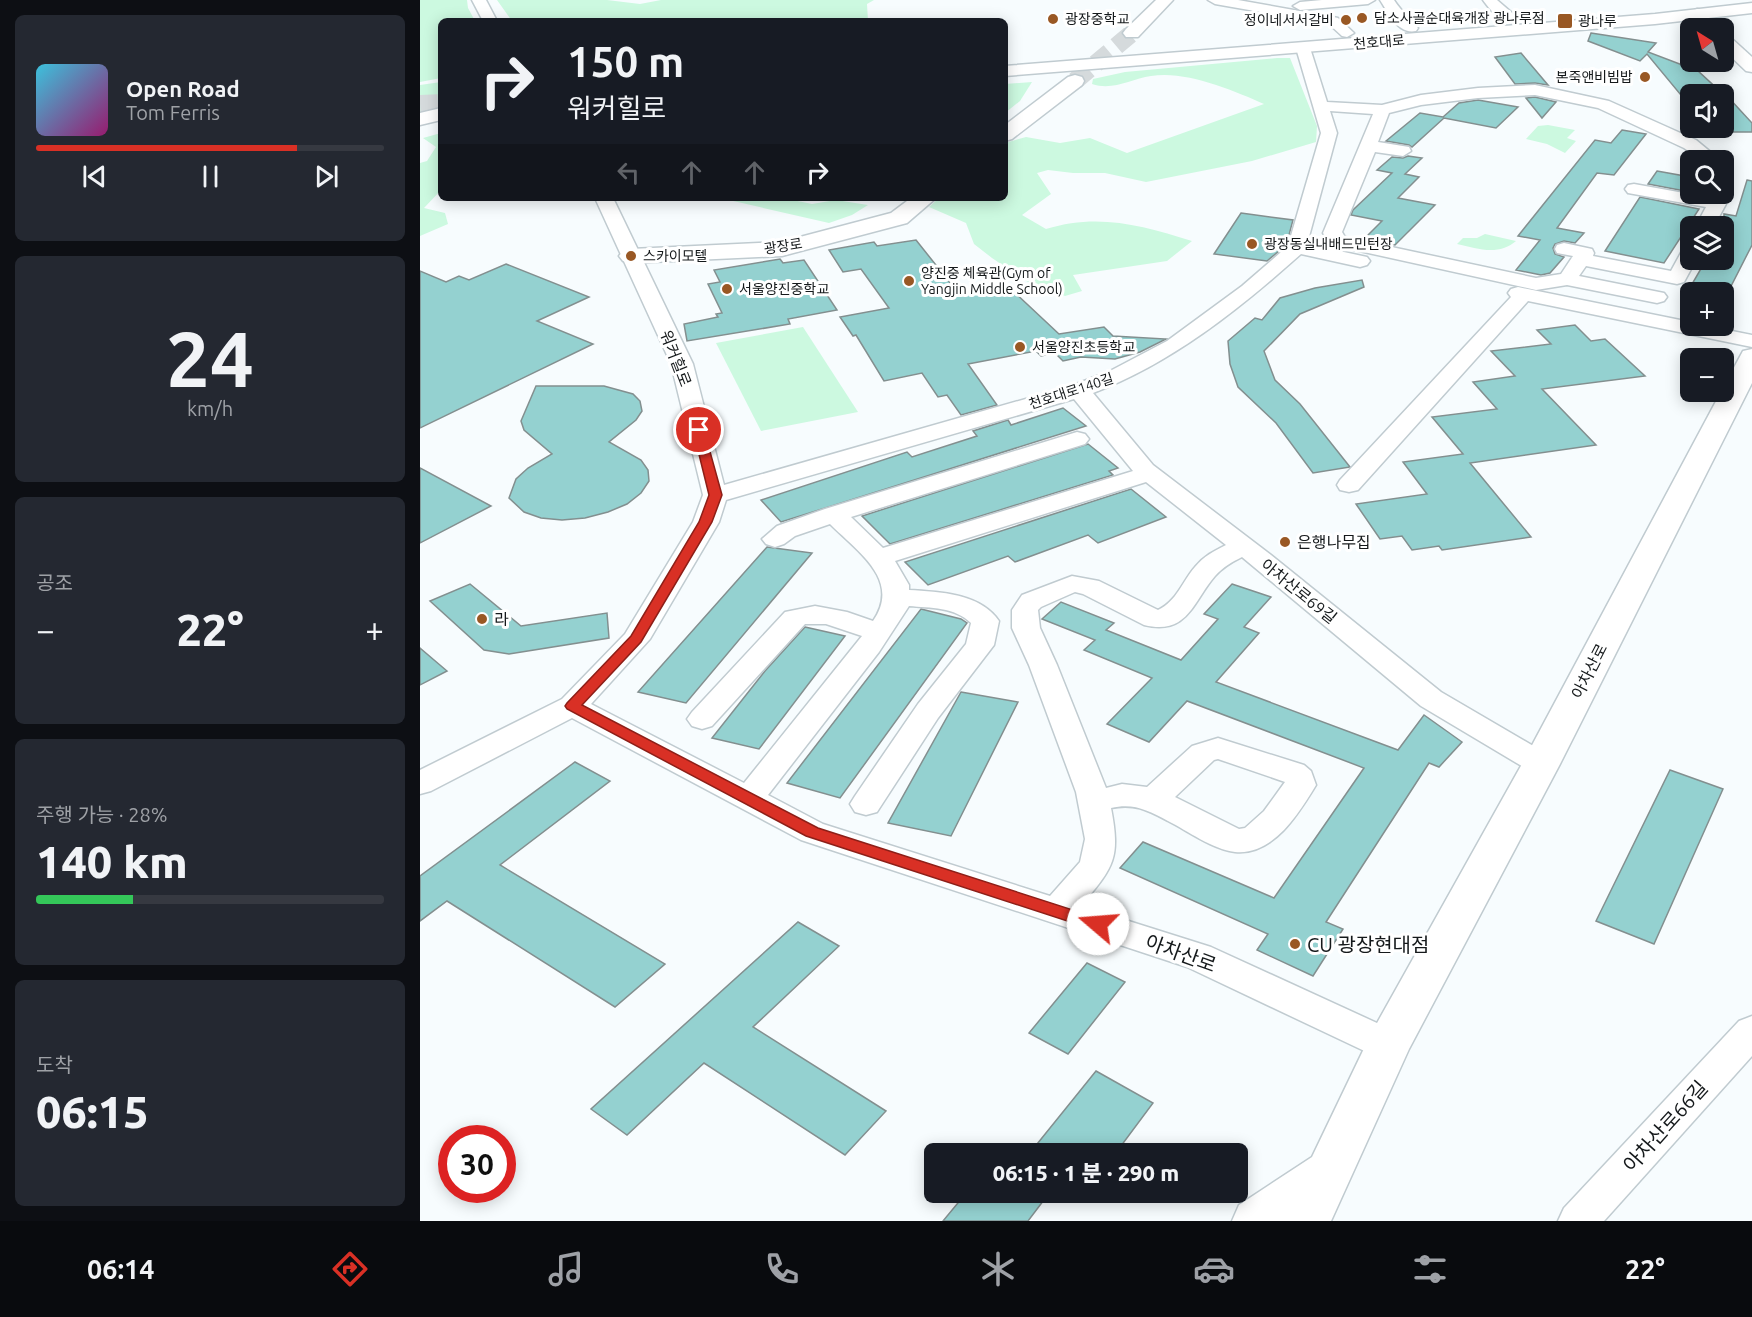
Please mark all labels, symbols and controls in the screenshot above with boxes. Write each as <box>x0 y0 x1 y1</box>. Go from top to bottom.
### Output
place label: 담소사골순대육개장 광나루점 <box>1374 10 1545 26</box>
place label: 광장중학교 <box>1065 11 1130 27</box>
marker: 담소사골순대육개장 광나루점 <box>1355 11 1369 25</box>
marker: 광장중학교 <box>1046 12 1060 26</box>
place label: 정이네서서갈비 <box>1244 12 1334 28</box>
marker: 광나루 <box>1556 12 1574 30</box>
marker: 정이네서서갈비 <box>1339 13 1353 27</box>
place label: 광나루 <box>1578 13 1617 29</box>
north arrow <box>1680 18 1734 72</box>
map controls <box>1680 18 1734 402</box>
street label: 천호대로 <box>1353 32 1405 52</box>
text: 150 m <box>567 38 684 85</box>
icon: right <box>468 42 546 120</box>
place label: 본죽앤비빔밥 <box>1556 69 1633 85</box>
marker: 본죽앤비빔밥 <box>1638 70 1652 84</box>
text: Open Road <box>126 76 240 101</box>
button: sound <box>1680 84 1734 138</box>
text: 워커힐로 <box>567 93 666 123</box>
text: Tom Ferris <box>126 101 220 124</box>
button: search <box>1680 150 1734 204</box>
icon: left <box>612 156 645 189</box>
icon: ahead <box>675 156 708 189</box>
icon: ahead <box>738 156 771 189</box>
icon: right <box>801 156 834 189</box>
icon: previous <box>78 160 111 193</box>
icon: pause <box>194 160 227 193</box>
icon: next <box>310 160 343 193</box>
button: layers <box>1680 216 1734 270</box>
street label: 광장로 <box>763 235 803 257</box>
place label: 광장동실내배드민턴장 <box>1264 236 1393 252</box>
marker: 광장동실내배드민턴장 <box>1245 237 1259 251</box>
place label: 스카이모텔 <box>643 248 707 264</box>
marker: 스카이모텔 <box>624 249 638 263</box>
place label: 양진중 체육관(Gym of Yangjin Middle School) <box>921 265 1063 297</box>
marker: 양진중 체육관(Gym of Yangjin Middle School) <box>902 274 916 288</box>
place label: 서울양진중학교 <box>739 281 829 297</box>
marker: 서울양진중학교 <box>720 282 734 296</box>
button: + <box>1680 282 1734 336</box>
text: 24 <box>166 314 254 402</box>
street label: 워커힐로 <box>657 327 695 389</box>
place label: 서울양진초등학교 <box>1032 339 1135 355</box>
marker: 서울양진초등학교 <box>1013 340 1027 354</box>
button: − <box>1680 348 1734 402</box>
street label: 천호대로140길 <box>1027 370 1115 412</box>
text: km/h <box>187 397 233 420</box>
pin <box>673 404 724 455</box>
icon: arrive <box>682 413 715 446</box>
place label: 은행나무집 <box>1297 533 1371 551</box>
marker: 은행나무집 <box>1278 535 1292 549</box>
street label: 아차산로69길 <box>1258 555 1340 627</box>
text: 공조 <box>36 571 73 594</box>
text: 22° <box>176 604 244 655</box>
place label: 라 <box>494 610 509 628</box>
text: − <box>36 611 55 648</box>
text: + <box>365 611 384 648</box>
marker: 라 <box>475 612 489 626</box>
street label: 아차산로 <box>1568 640 1611 701</box>
text: 주행 가능 · 28% <box>36 803 168 826</box>
text: 140 km <box>36 836 188 887</box>
position arrow <box>1066 892 1130 956</box>
street label: 아차산로 <box>1142 930 1220 976</box>
place label: CU 광장현대점 <box>1307 933 1430 956</box>
marker: CU 광장현대점 <box>1288 937 1302 951</box>
text: 도착 <box>36 1053 73 1076</box>
street label: 아차산로66길 <box>1618 1076 1712 1176</box>
text: 06:15 <box>36 1086 149 1137</box>
speed limit sign: 30 <box>438 1125 516 1203</box>
text: 06:15 · 1 분 · 290 m <box>993 1160 1179 1185</box>
icon: directions <box>329 1248 371 1290</box>
icon: music <box>545 1248 587 1290</box>
icon: phone <box>761 1248 803 1290</box>
icon: climate <box>977 1248 1019 1290</box>
icon: car <box>1193 1248 1235 1290</box>
icon: filters <box>1409 1248 1451 1290</box>
text: 06:14 <box>87 1254 155 1284</box>
text: 22° <box>1625 1254 1665 1284</box>

